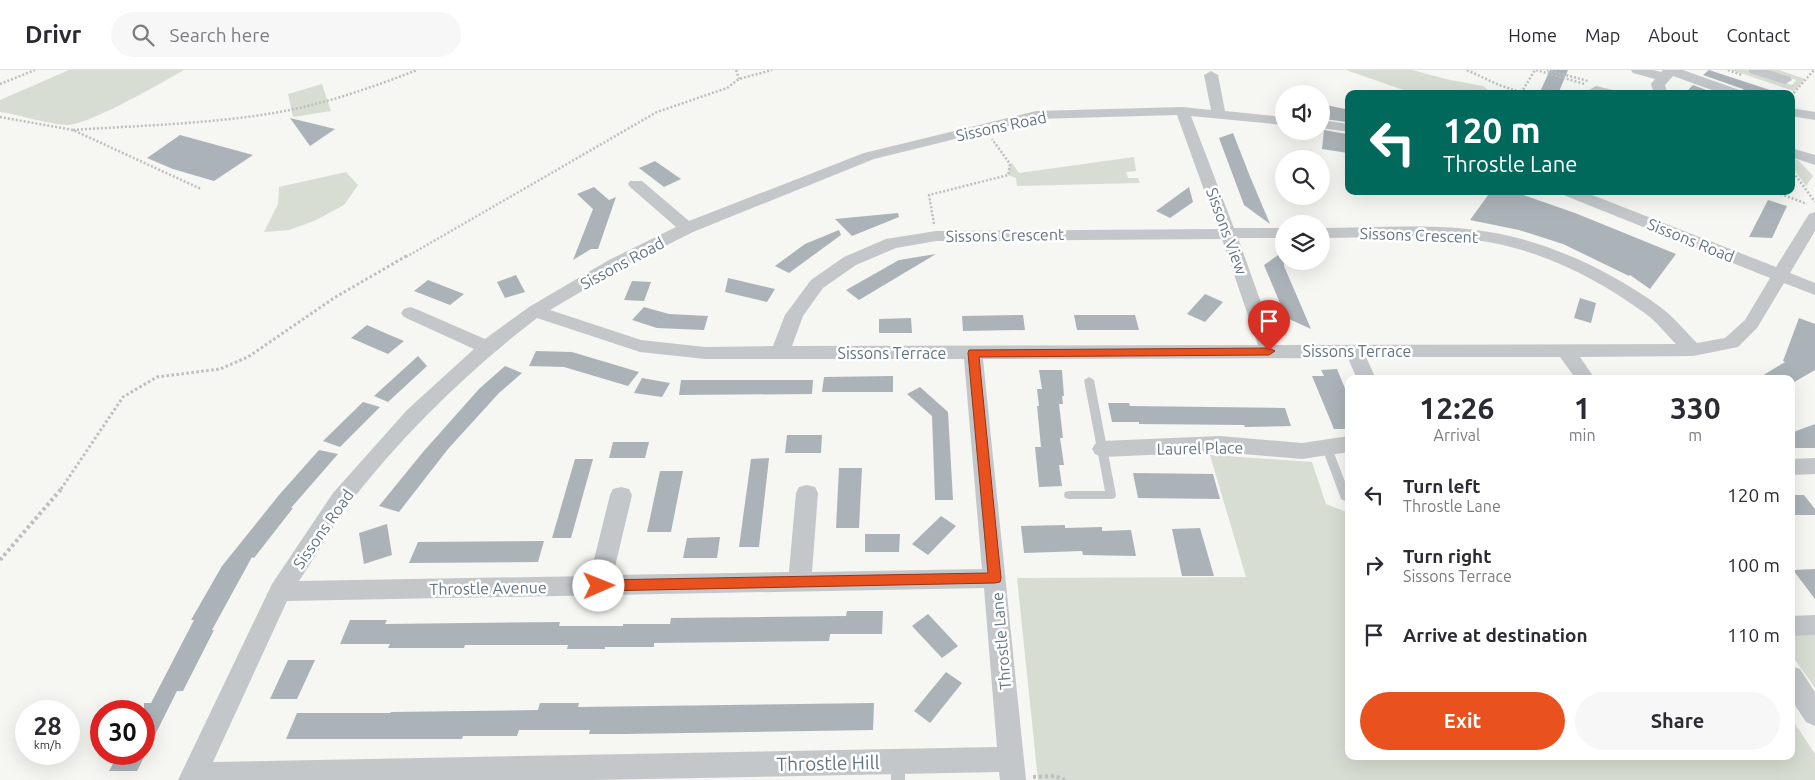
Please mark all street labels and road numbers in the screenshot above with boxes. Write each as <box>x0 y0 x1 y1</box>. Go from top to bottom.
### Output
street label: Sissons Road <box>954 108 1048 144</box>
street label: Sissons View <box>1203 185 1251 277</box>
street label: Sissons Road <box>1645 214 1737 266</box>
street label: Sissons Crescent <box>1359 224 1479 246</box>
street label: Sissons Crescent <box>946 225 1065 245</box>
street label: Sissons Road <box>577 233 667 293</box>
street label: Sissons Terrace <box>1303 342 1411 360</box>
street label: Sissons Terrace <box>838 344 946 362</box>
street label: Laurel Place <box>1157 438 1243 458</box>
street label: Sissons Road <box>289 486 357 572</box>
street label: Throstle Avenue <box>429 578 547 598</box>
street label: Throstle Lane <box>988 592 1014 690</box>
street label: Throstle Hill <box>776 751 880 775</box>

